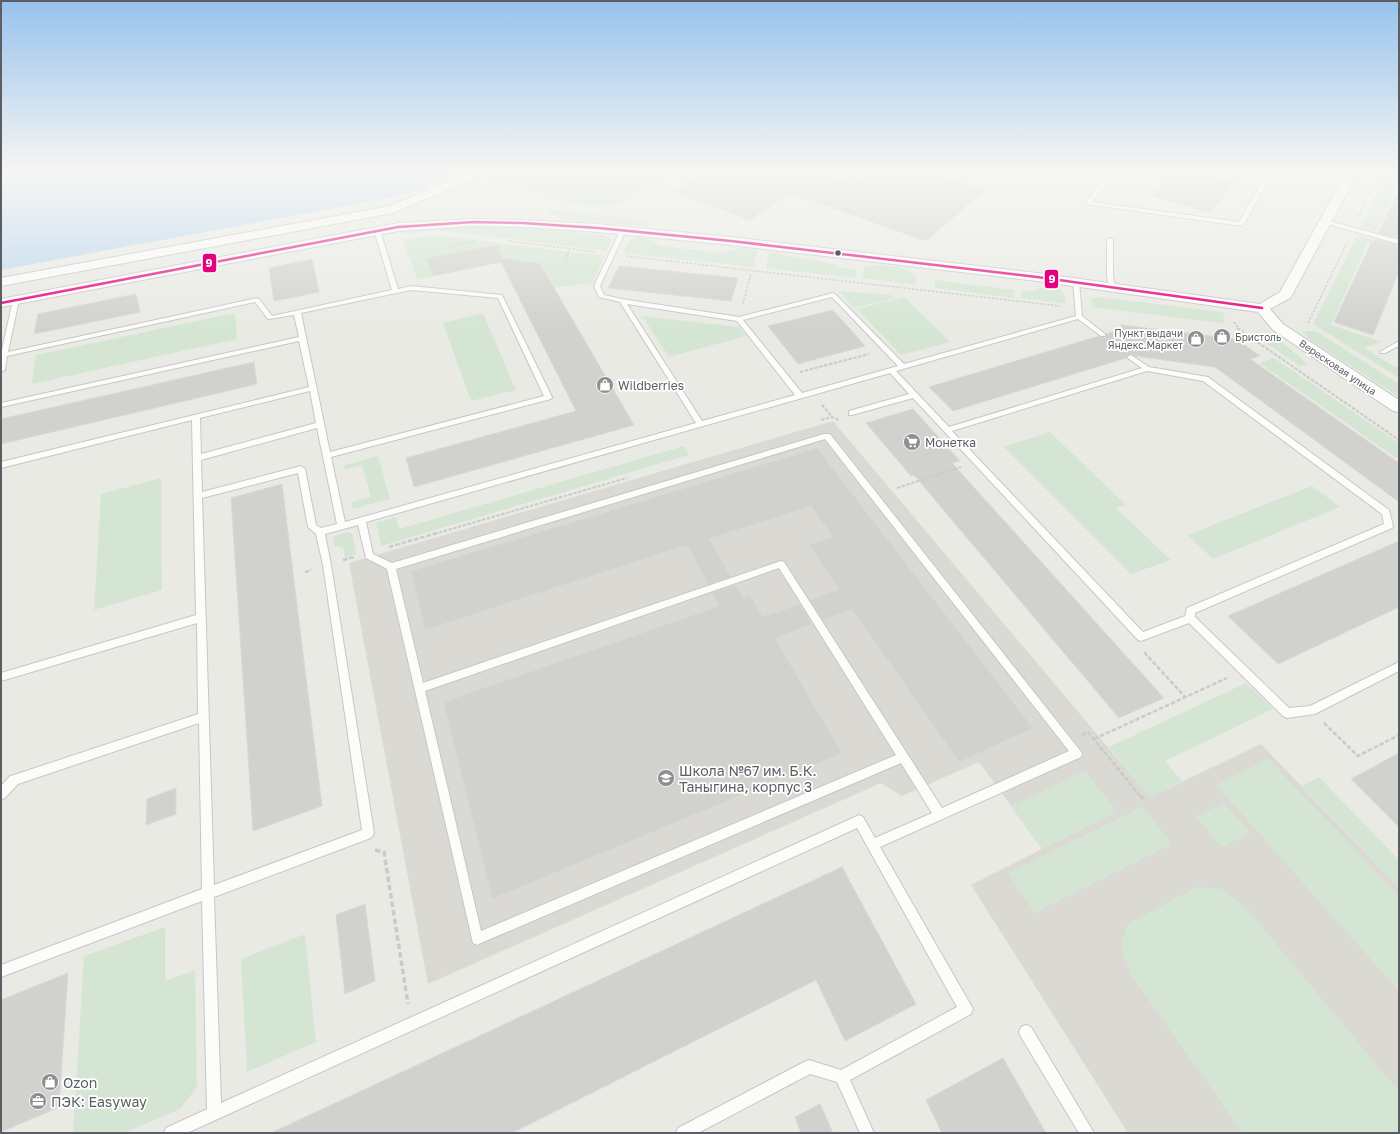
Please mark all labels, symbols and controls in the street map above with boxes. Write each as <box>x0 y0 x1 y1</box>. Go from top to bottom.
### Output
unlabelled marker <box>833 248 843 258</box>
line badge: 9 <box>202 253 217 273</box>
text: 9 <box>206 256 213 269</box>
line badge: 9 <box>1044 269 1059 289</box>
text: 9 <box>1049 272 1056 285</box>
place label: Пункт выдачи Яндекс.Маркет <box>1108 327 1183 351</box>
shop icon: Бристоль <box>1212 327 1232 347</box>
shop icon: Пункт выдачи Яндекс.Маркет <box>1186 329 1206 349</box>
place label: Бристоль <box>1235 331 1281 343</box>
street label: Вересковая улица <box>1297 337 1379 397</box>
shop icon: Wildberries <box>595 375 615 395</box>
place label: Wildberries <box>618 378 684 393</box>
supermarket icon: Монетка <box>902 432 922 452</box>
place label: Монетка <box>925 435 976 450</box>
place label: Школа №67 им. Б.К. Таныгина, корпус 3 <box>679 762 817 795</box>
school or university icon: Школа №67 им. Б.К. Таныгина, корпус 3 <box>656 768 676 788</box>
shop icon: Ozon <box>40 1072 60 1092</box>
place label: Ozon <box>63 1074 97 1091</box>
office icon: ПЭК: Easyway <box>28 1091 48 1111</box>
place label: ПЭК: Easyway <box>51 1093 147 1110</box>

